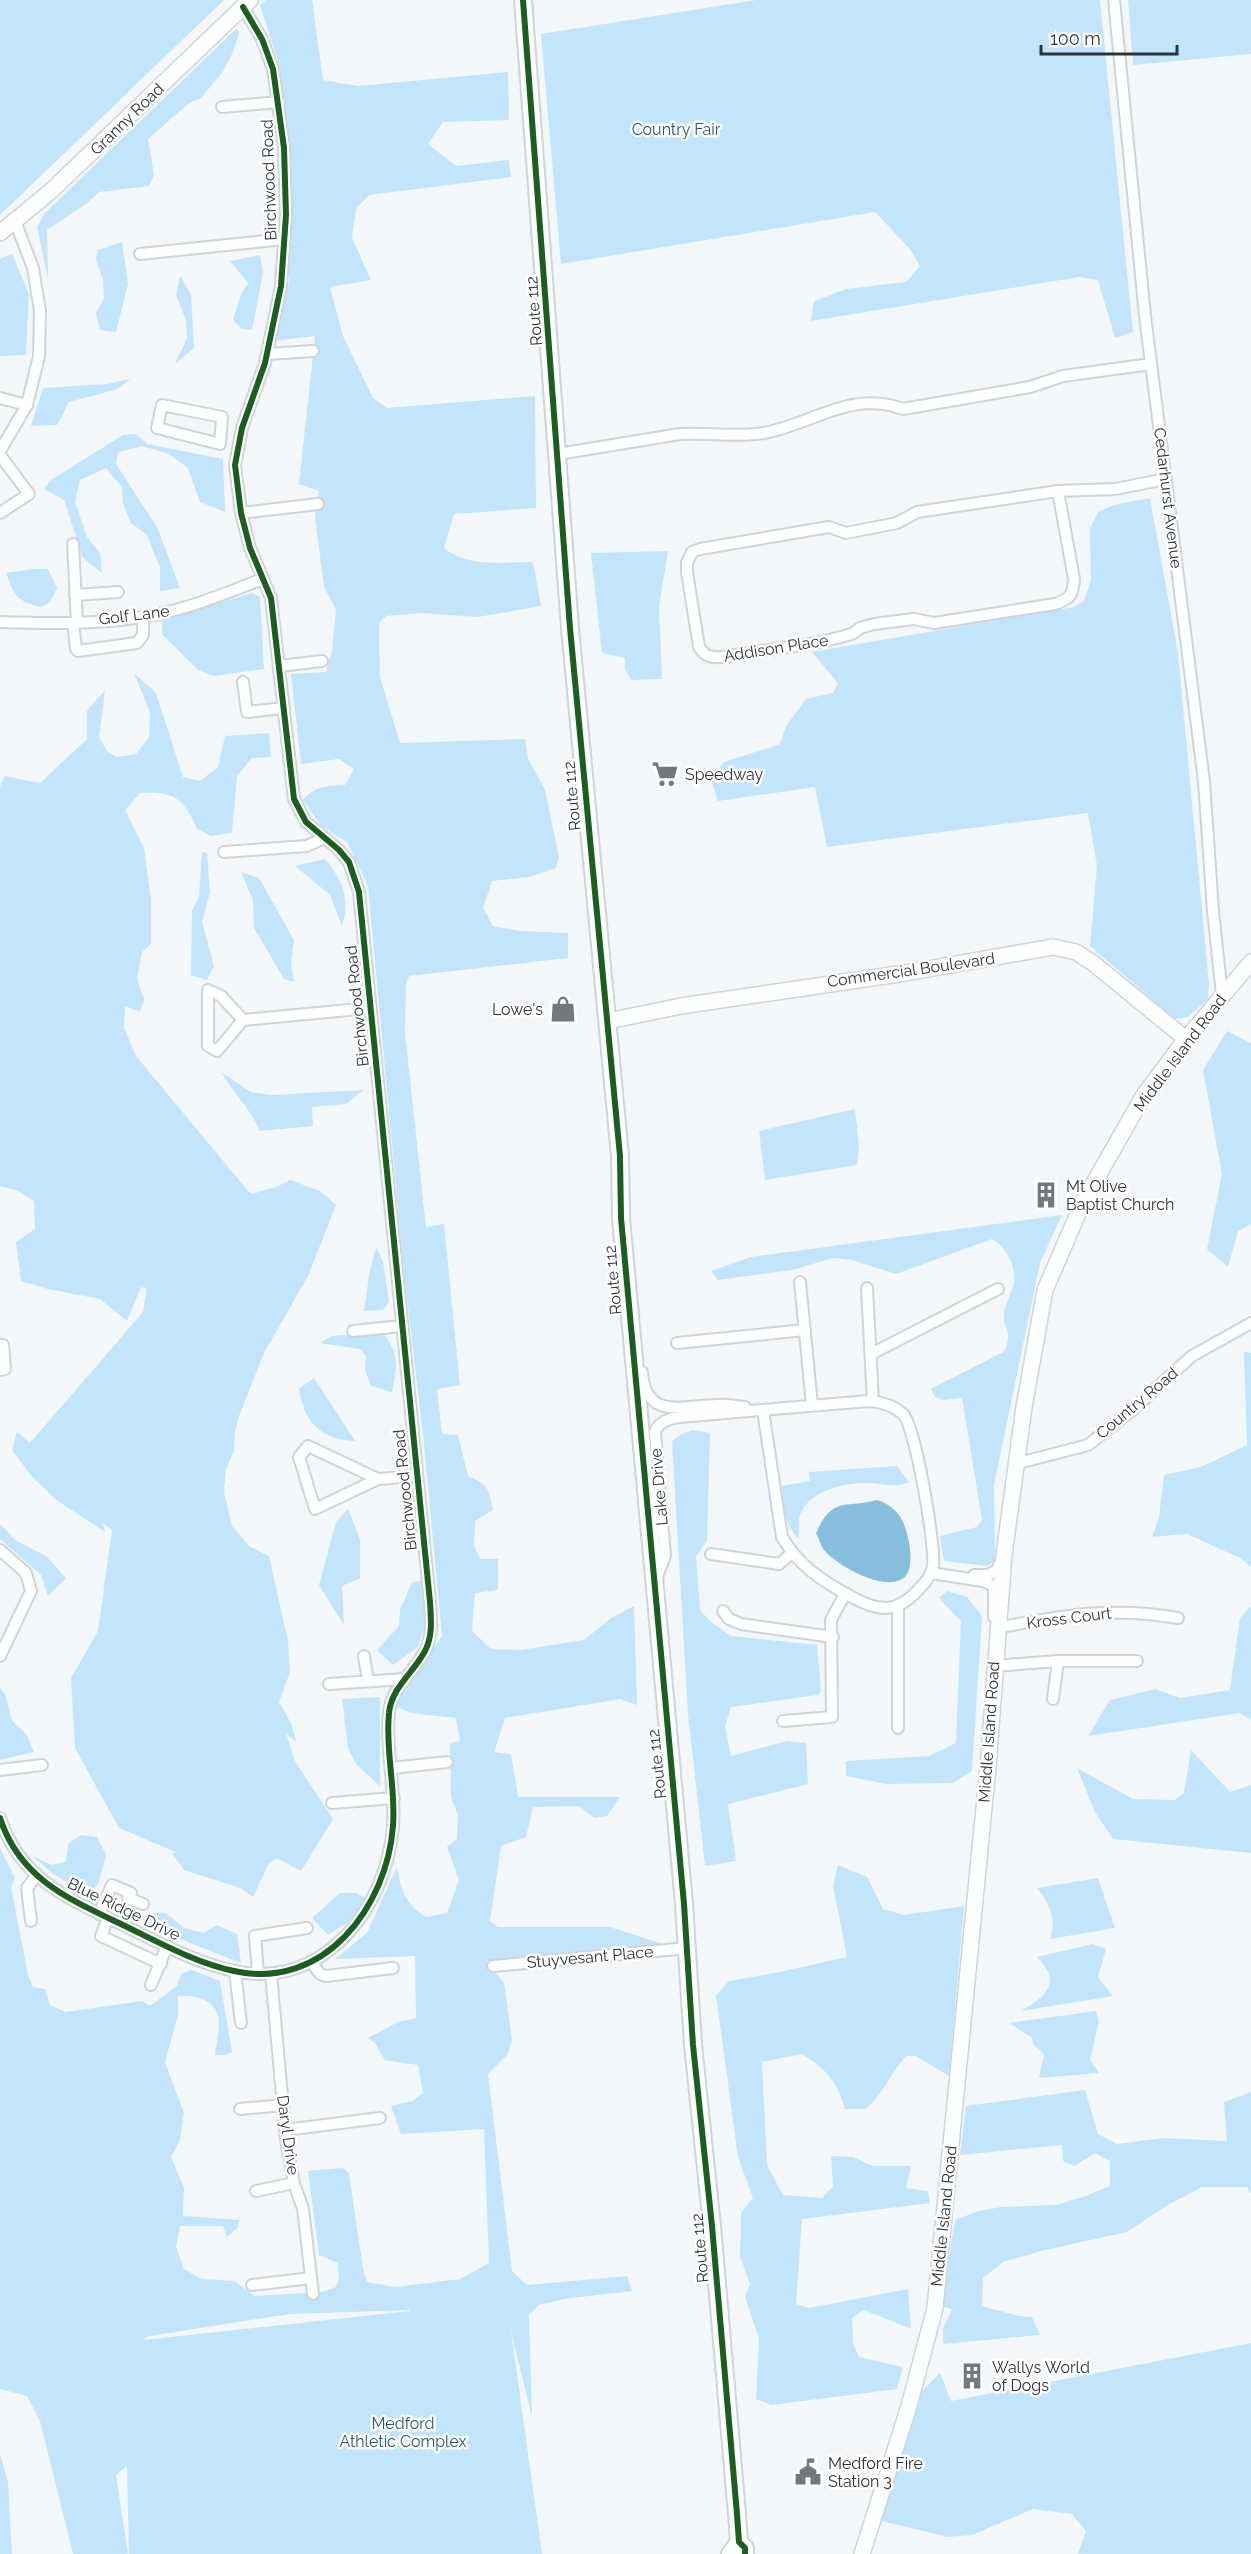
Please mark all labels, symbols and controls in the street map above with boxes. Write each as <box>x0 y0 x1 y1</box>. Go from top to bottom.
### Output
scale bar <box>1041 18 1178 56</box>
text: 100 m <box>1050 28 1101 49</box>
street label: Granny Road <box>86 79 168 159</box>
street label: Birchwood Road <box>257 119 281 241</box>
park label: Country Fair <box>632 120 721 139</box>
street label: Route 112 <box>522 275 546 347</box>
street label: Cedarhurst Avenue <box>1150 426 1186 570</box>
street label: Golf Lane <box>98 601 170 629</box>
street label: Addison Place <box>722 630 830 666</box>
supermarket icon: Speedway <box>650 759 680 789</box>
street label: Route 112 <box>559 760 585 832</box>
place label: Speedway <box>685 765 764 784</box>
street label: Birchwood Road <box>341 945 373 1067</box>
street label: Commercial Boulevard <box>826 949 996 991</box>
street label: Middle Island Road <box>1130 991 1230 1115</box>
shop icon: Lowe's <box>548 994 578 1024</box>
place label: Lowe's <box>492 1000 543 1019</box>
place label: Mt Olive Baptist Church <box>1066 1177 1174 1214</box>
building icon: Mt Olive Baptist Church <box>1031 1180 1061 1210</box>
street label: Route 112 <box>600 1244 626 1316</box>
street label: Country Road <box>1092 1363 1182 1443</box>
street label: Birchwood Road <box>389 1429 421 1551</box>
street label: Lake Drive <box>646 1447 672 1527</box>
street label: Kross Court <box>1025 1603 1113 1633</box>
street label: Middle Island Road <box>975 1661 1003 1803</box>
street label: Route 112 <box>644 1728 670 1800</box>
street label: Blue Ridge Drive <box>64 1873 184 1945</box>
street label: Stuyvesant Place <box>526 1942 654 1972</box>
street label: Daryl Drive <box>273 2094 303 2176</box>
street label: Middle Island Road <box>927 2145 961 2287</box>
street label: Route 112 <box>687 2212 713 2284</box>
place label: Wallys World of Dogs <box>992 2358 1090 2395</box>
building icon: Wallys World of Dogs <box>957 2361 987 2391</box>
park label: Medford Athletic Complex <box>339 2414 467 2451</box>
place label: Medford Fire Station 3 <box>828 2454 923 2491</box>
public building icon: Medford Fire Station 3 <box>793 2457 823 2487</box>

